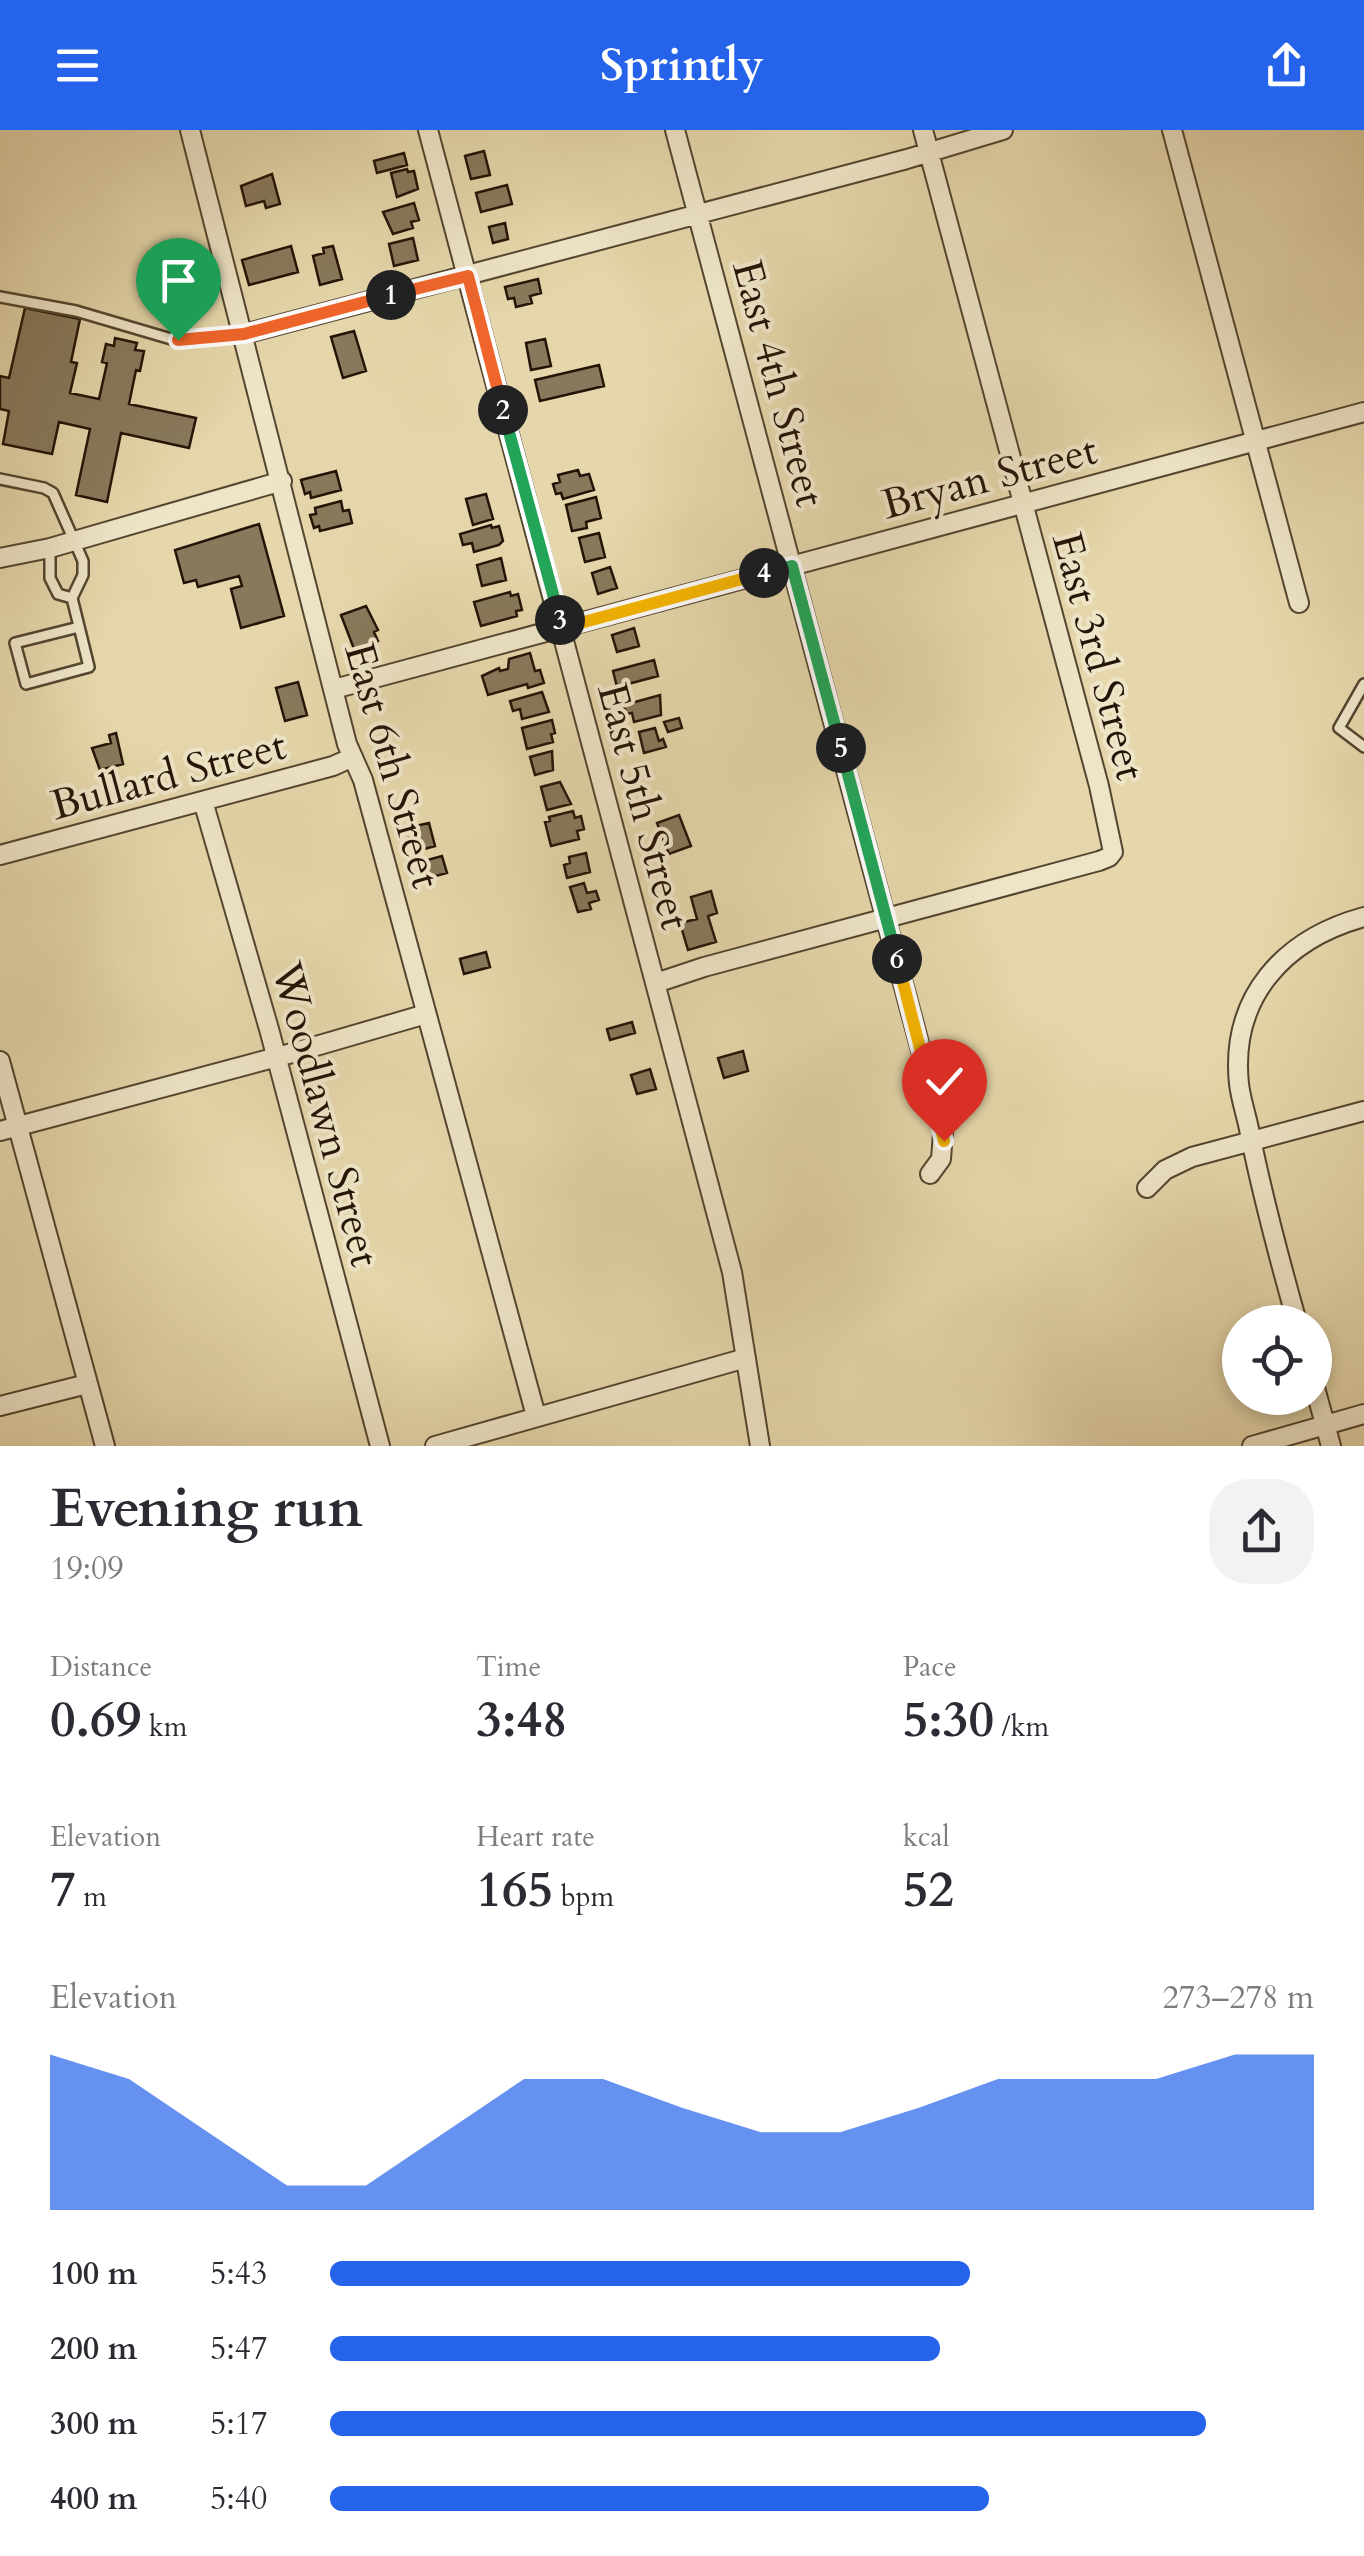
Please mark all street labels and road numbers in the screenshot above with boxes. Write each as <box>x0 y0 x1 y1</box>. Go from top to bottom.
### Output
street label: East 4th Street <box>718 254 839 513</box>
street label: Bryan Street <box>876 421 1103 534</box>
street label: East 3rd Street <box>1038 526 1159 787</box>
street label: East 6th Street <box>330 636 455 895</box>
street label: East 5th Street <box>583 677 704 936</box>
street label: Bullard Street <box>45 717 292 834</box>
street label: Woodlawn Street <box>257 955 394 1273</box>

